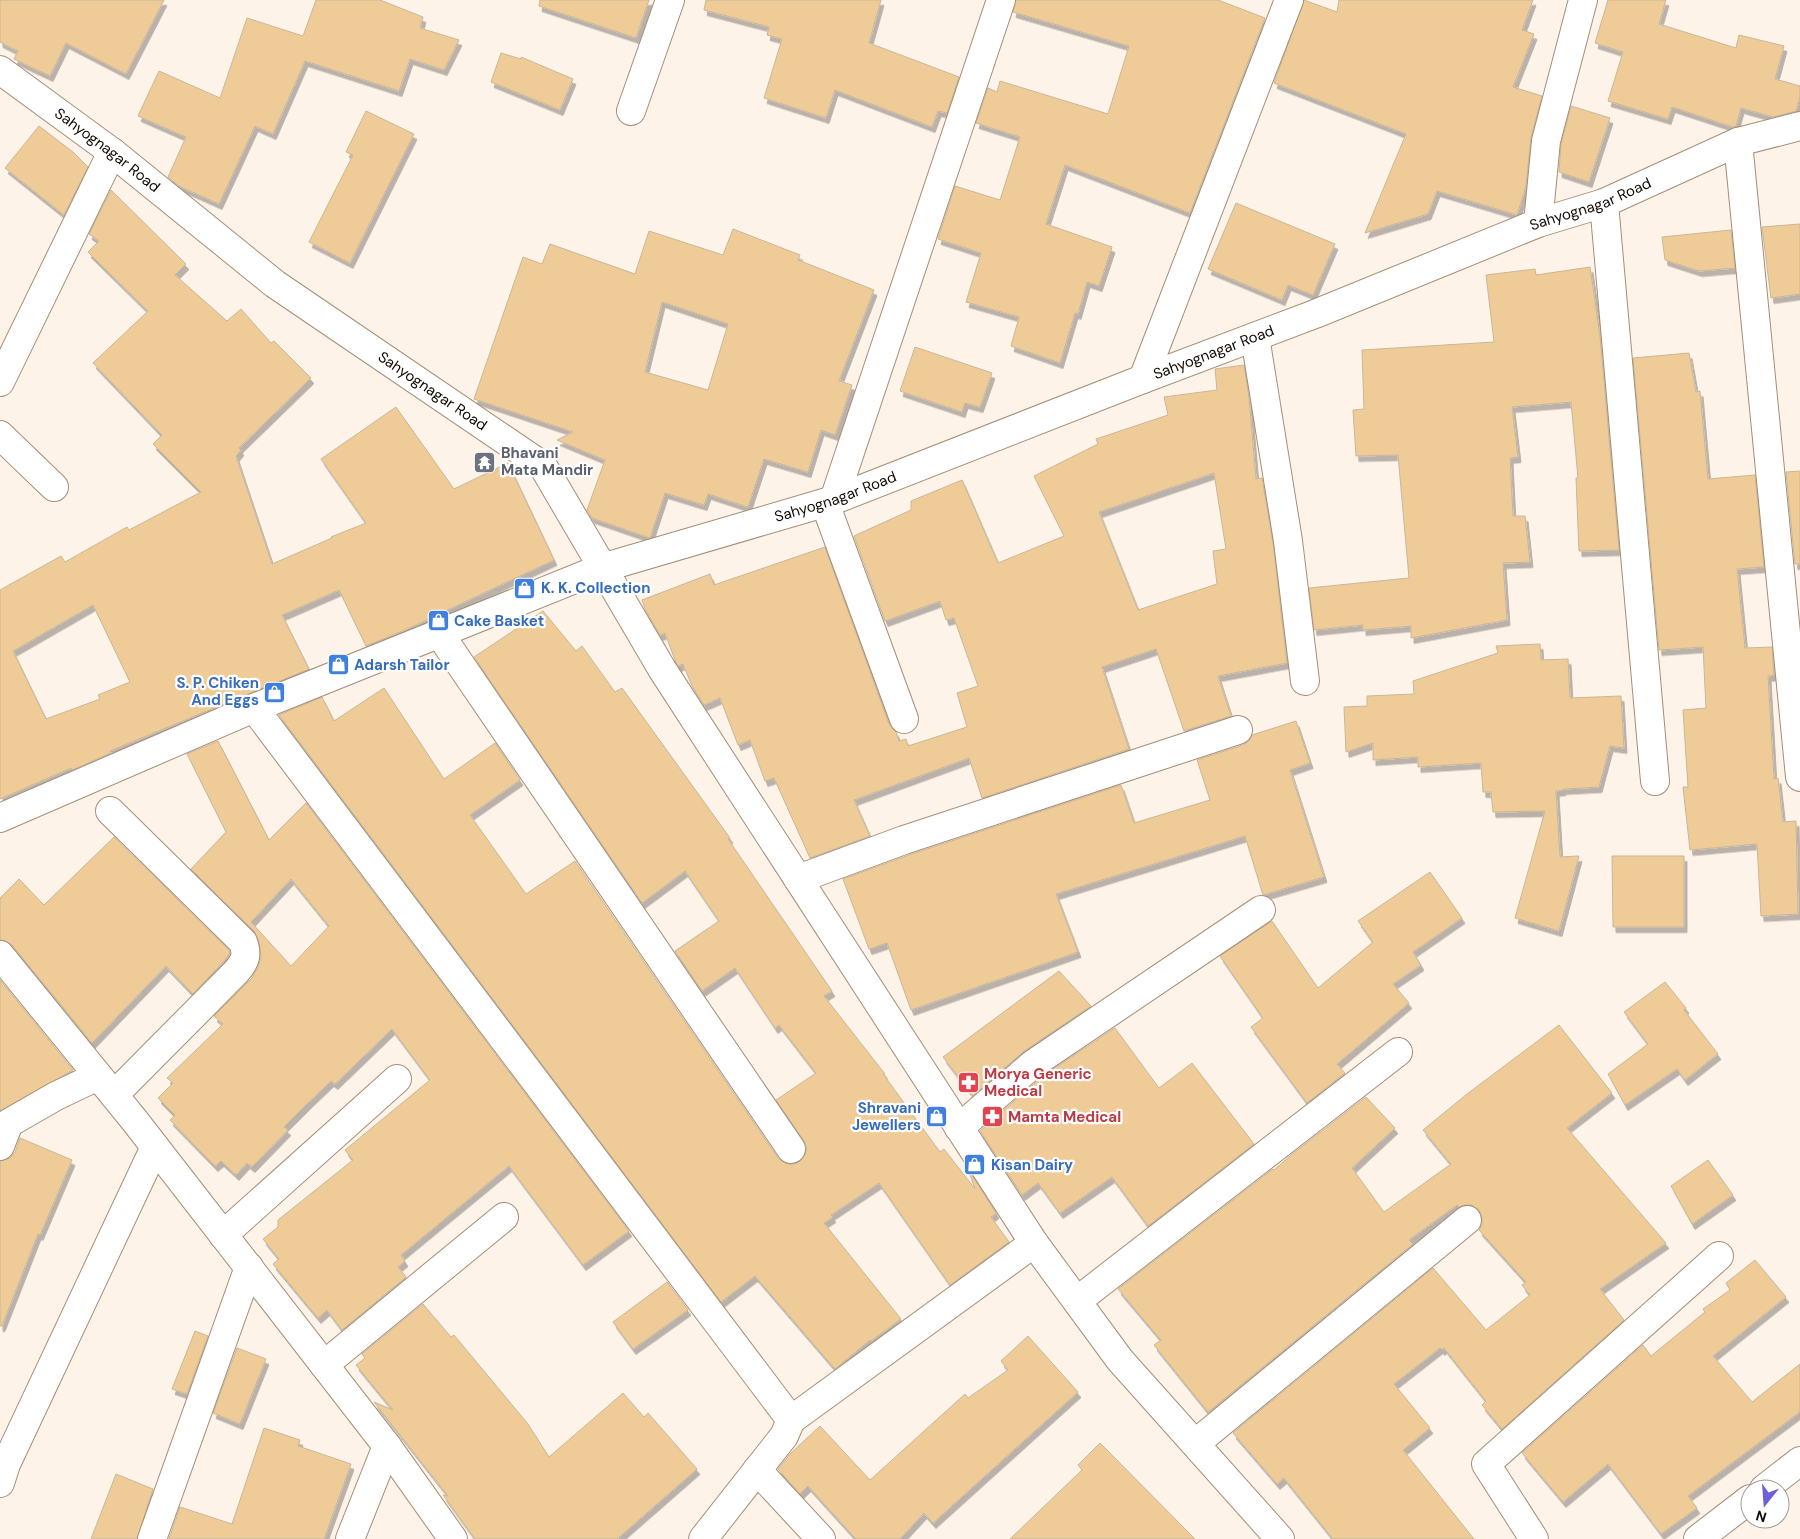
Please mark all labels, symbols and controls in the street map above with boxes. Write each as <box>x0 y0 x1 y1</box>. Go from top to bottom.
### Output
street label: Sahyognagar Road <box>51 103 164 197</box>
street label: Sahyognagar Road <box>1527 173 1654 235</box>
street label: Sahyognagar Road <box>1150 320 1277 384</box>
street label: Sahyognagar Road <box>374 347 491 435</box>
place label: Bhavani Mata Mandir <box>501 443 593 480</box>
temple icon: Bhavani Mata Mandir <box>473 450 497 474</box>
street label: Sahyognagar Road <box>772 467 899 527</box>
shop icon: K. K. Collection <box>513 576 537 600</box>
place label: K. K. Collection <box>541 578 651 598</box>
shop icon: Cake Basket <box>426 609 450 633</box>
place label: Cake Basket <box>454 611 544 631</box>
shop icon: Adarsh Tailor <box>326 653 350 677</box>
place label: Adarsh Tailor <box>354 655 450 675</box>
place label: S. P. Chiken And Eggs <box>176 673 259 710</box>
shop icon: S. P. Chiken And Eggs <box>263 680 287 704</box>
place label: Morya Generic Medical <box>984 1064 1092 1101</box>
pharmacy icon: Morya Generic Medical <box>956 1071 980 1095</box>
place label: Shravani Jewellers <box>852 1098 921 1135</box>
shop icon: Shravani Jewellers <box>925 1105 949 1129</box>
pharmacy icon: Mamta Medical <box>980 1105 1004 1129</box>
place label: Mamta Medical <box>1008 1107 1121 1127</box>
shop icon: Kisan Dairy <box>963 1153 987 1177</box>
place label: Kisan Dairy <box>991 1155 1073 1175</box>
north arrow <box>1740 1479 1790 1529</box>
text: N <box>1754 1506 1769 1527</box>

